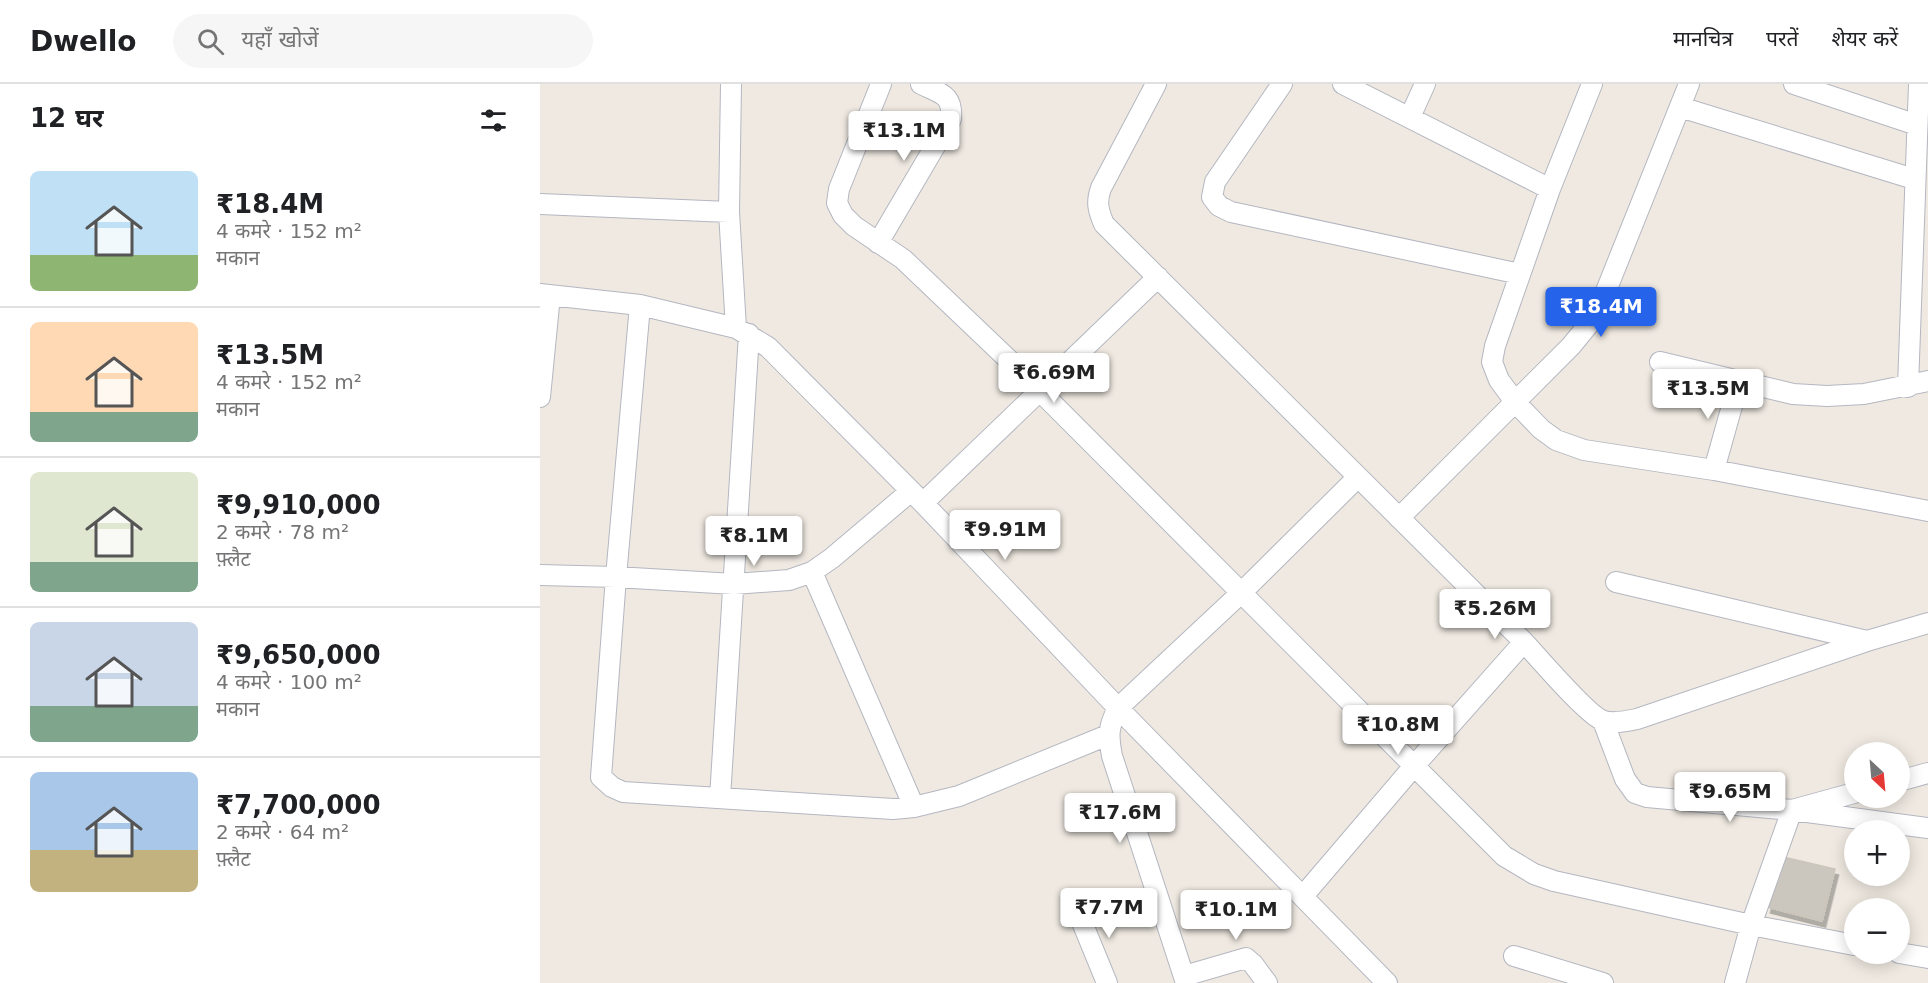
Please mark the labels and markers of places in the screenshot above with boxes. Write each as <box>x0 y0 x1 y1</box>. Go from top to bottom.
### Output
pin: ₹13.1M <box>855 111 953 162</box>
pin: ₹18.4M <box>1552 287 1650 338</box>
pin: ₹6.69M <box>1005 353 1103 404</box>
pin: ₹13.5M <box>1659 369 1757 420</box>
pin: ₹9.91M <box>956 510 1054 561</box>
pin: ₹8.1M <box>712 516 796 567</box>
pin: ₹5.26M <box>1446 589 1544 640</box>
pin: ₹10.8M <box>1349 705 1447 756</box>
pin: ₹9.65M <box>1681 772 1779 823</box>
pin: ₹17.6M <box>1071 793 1169 844</box>
pin: ₹7.7M <box>1067 888 1151 939</box>
pin: ₹10.1M <box>1187 890 1285 941</box>

